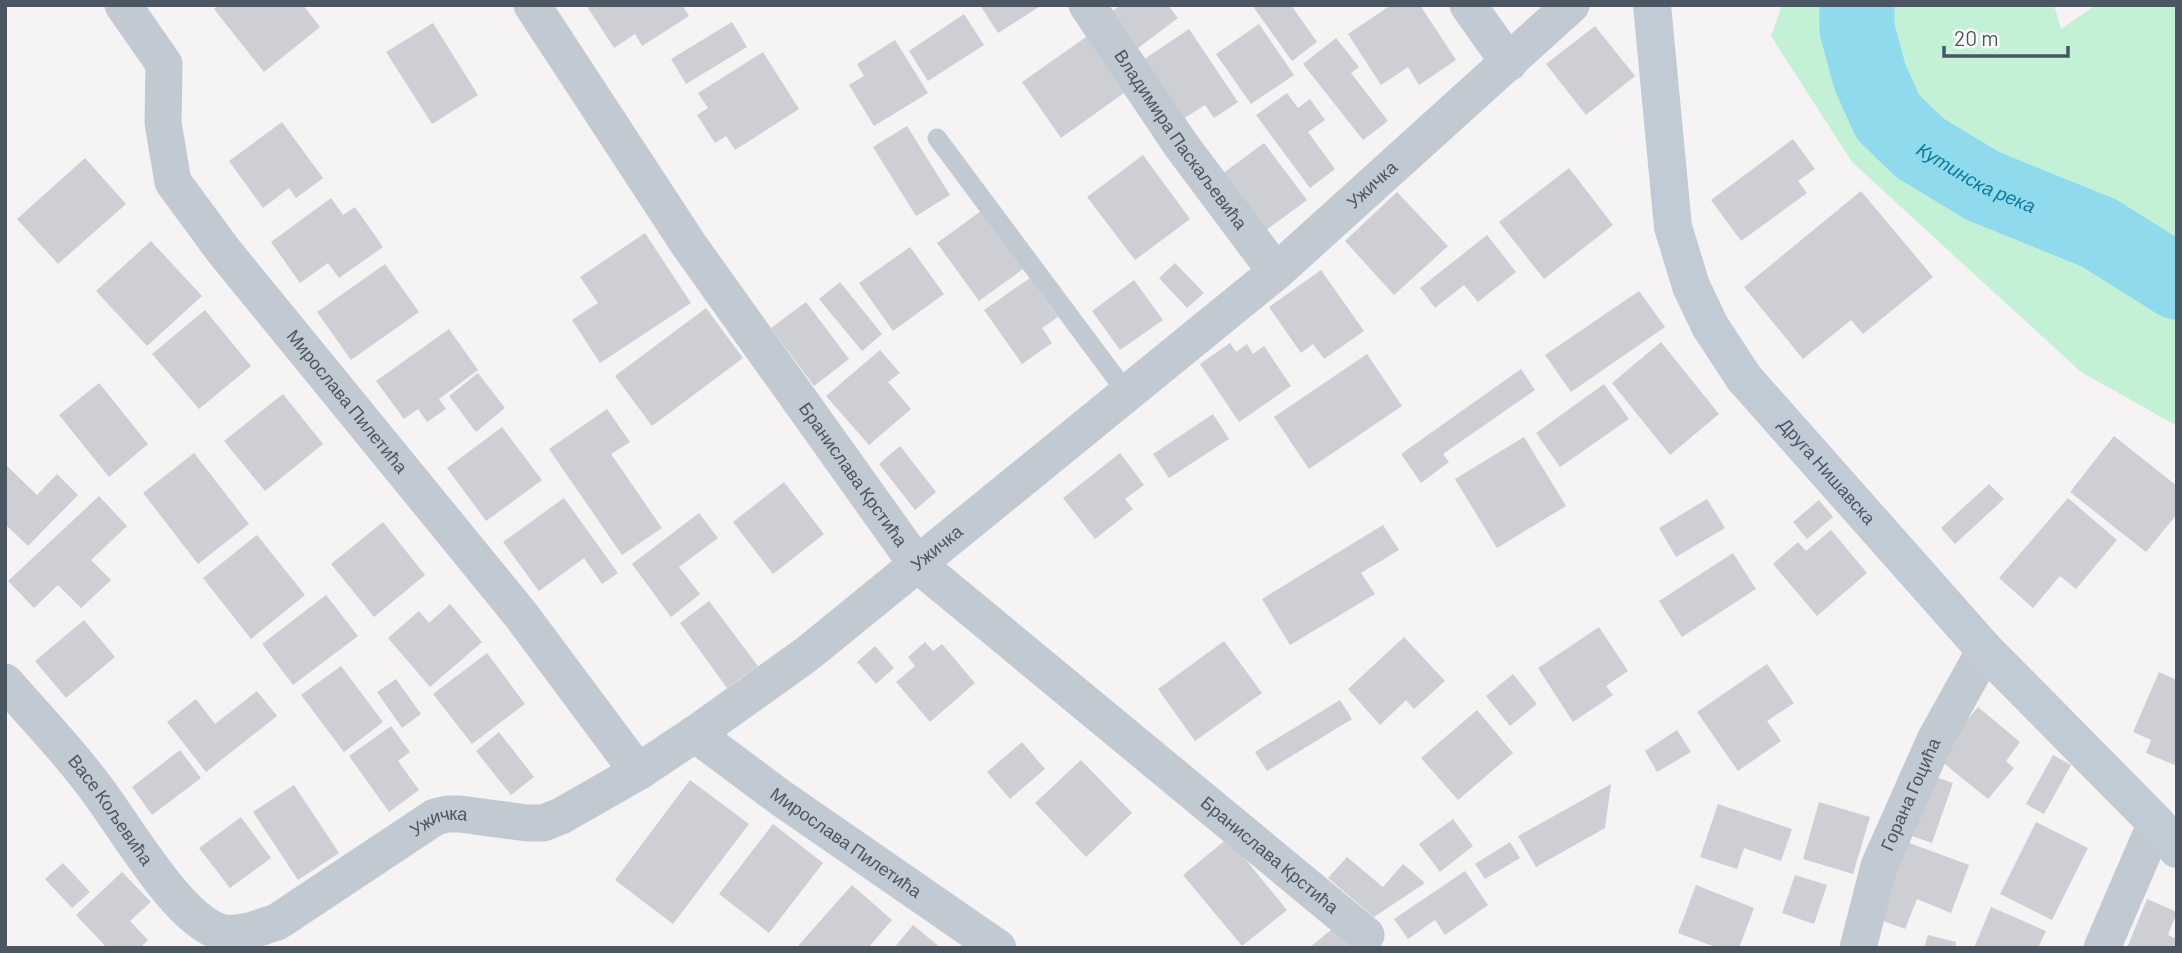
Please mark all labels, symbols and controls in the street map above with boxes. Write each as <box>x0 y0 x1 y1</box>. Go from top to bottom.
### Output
scale bar <box>1944 14 2068 58</box>
text: 20 m <box>1954 25 1999 50</box>
street label: Владимира Паскаљевића <box>1110 45 1253 234</box>
water label: Кутинска река <box>1913 137 2039 217</box>
street label: Ужичка <box>1342 155 1402 213</box>
street label: Мирослава Пилетића <box>283 325 413 478</box>
street label: Бранислава Крстића <box>795 398 913 551</box>
street label: Друга Нишавска <box>1775 413 1881 529</box>
street label: Ужичка <box>906 519 967 575</box>
street label: Горана Гоцића <box>1875 733 1945 854</box>
street label: Васе Кољевића <box>64 750 159 870</box>
street label: Мирослава Пилетића <box>766 782 927 902</box>
street label: Бранислава Крстића <box>1197 791 1344 918</box>
street label: Ужичка <box>405 802 470 841</box>

